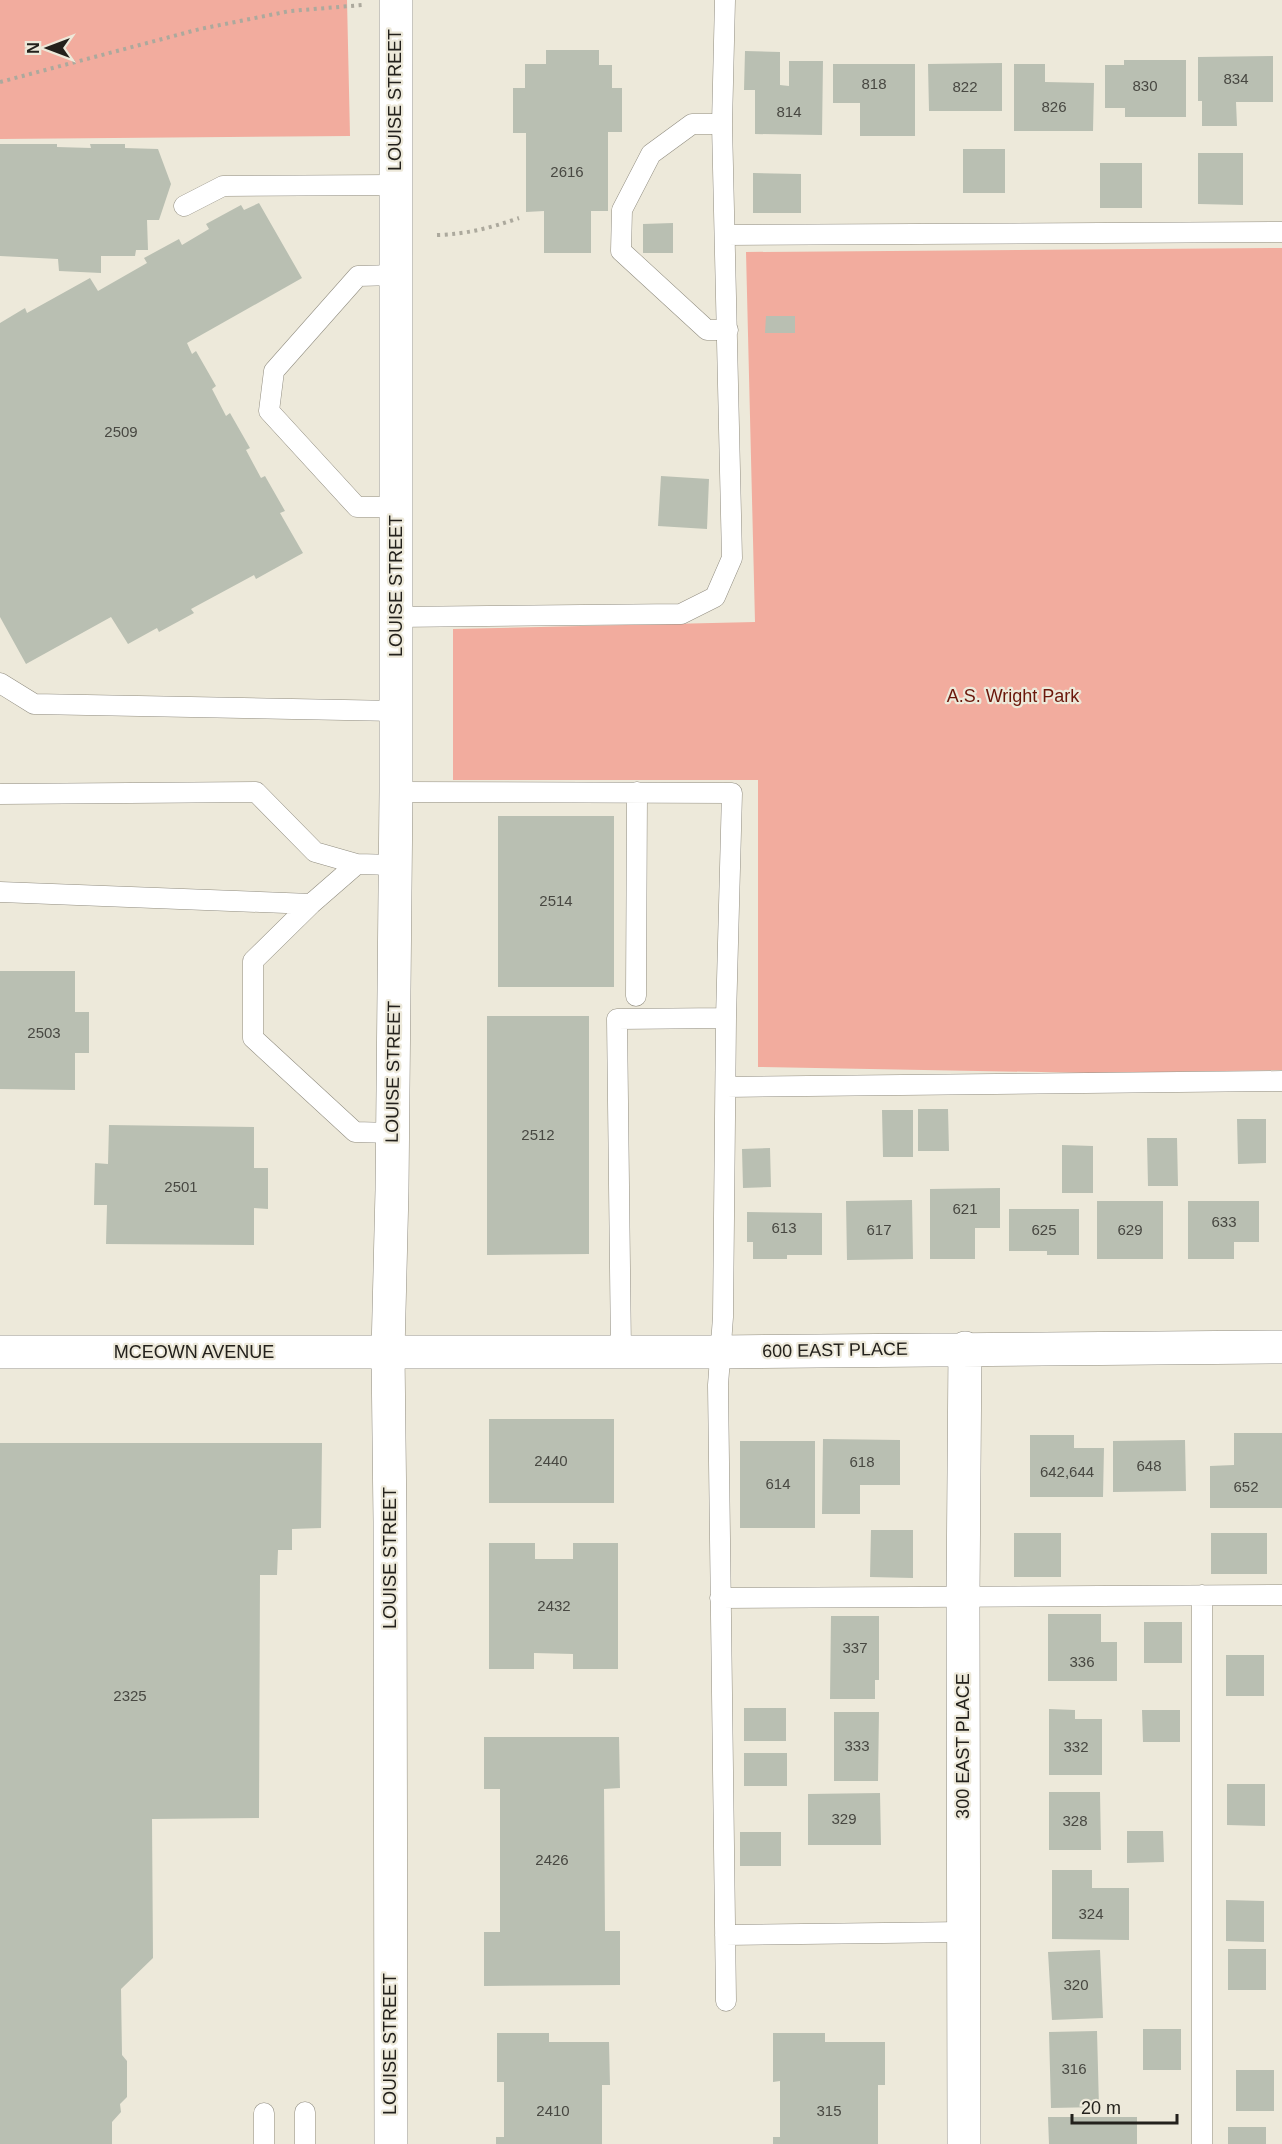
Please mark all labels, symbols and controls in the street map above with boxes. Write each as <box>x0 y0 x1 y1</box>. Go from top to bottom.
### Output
north arrow <box>18 18 78 78</box>
street label: LOUISE STREET <box>385 29 405 171</box>
text: N <box>25 42 42 54</box>
house number: 834 <box>1223 70 1249 87</box>
house number: 818 <box>861 75 887 92</box>
house number: 830 <box>1132 77 1158 94</box>
house number: 822 <box>952 78 978 95</box>
house number: 826 <box>1041 98 1067 115</box>
house number: 814 <box>776 103 802 120</box>
house number: 2616 <box>550 163 584 180</box>
house number: 2509 <box>104 423 138 440</box>
street label: LOUISE STREET <box>386 515 406 657</box>
park label: A.S. Wright Park <box>947 686 1080 706</box>
house number: 2514 <box>539 892 573 909</box>
street label: LOUISE STREET <box>382 1001 404 1143</box>
house number: 2503 <box>27 1024 61 1041</box>
house number: 2512 <box>521 1126 555 1143</box>
house number: 2501 <box>164 1178 198 1195</box>
house number: 621 <box>952 1200 978 1217</box>
house number: 633 <box>1211 1213 1237 1230</box>
house number: 613 <box>771 1219 797 1236</box>
house number: 617 <box>866 1221 892 1238</box>
house number: 625 <box>1031 1221 1057 1238</box>
house number: 629 <box>1117 1221 1143 1238</box>
street label: 600 EAST PLACE <box>762 1339 908 1361</box>
street label: MCEOWN AVENUE <box>114 1342 274 1362</box>
house number: 2440 <box>534 1452 568 1469</box>
house number: 618 <box>849 1453 875 1470</box>
house number: 648 <box>1136 1457 1162 1474</box>
house number: 642,644 <box>1040 1463 1094 1480</box>
house number: 614 <box>765 1475 791 1492</box>
house number: 652 <box>1233 1478 1259 1495</box>
street label: LOUISE STREET <box>380 1487 400 1629</box>
house number: 2432 <box>537 1597 571 1614</box>
house number: 337 <box>842 1639 868 1656</box>
house number: 336 <box>1069 1653 1095 1670</box>
street label: 300 EAST PLACE <box>953 1673 973 1819</box>
house number: 2325 <box>113 1687 147 1704</box>
house number: 333 <box>844 1737 870 1754</box>
house number: 332 <box>1063 1738 1089 1755</box>
house number: 329 <box>831 1810 857 1827</box>
house number: 328 <box>1062 1812 1088 1829</box>
house number: 2426 <box>535 1851 569 1868</box>
house number: 324 <box>1078 1905 1104 1922</box>
street label: LOUISE STREET <box>380 1973 400 2115</box>
house number: 320 <box>1063 1976 1089 1993</box>
house number: 316 <box>1061 2060 1087 2077</box>
scale bar <box>1072 2087 1177 2125</box>
text: 20 m <box>1081 2098 1121 2118</box>
house number: 2410 <box>536 2102 570 2119</box>
house number: 315 <box>816 2102 842 2119</box>

